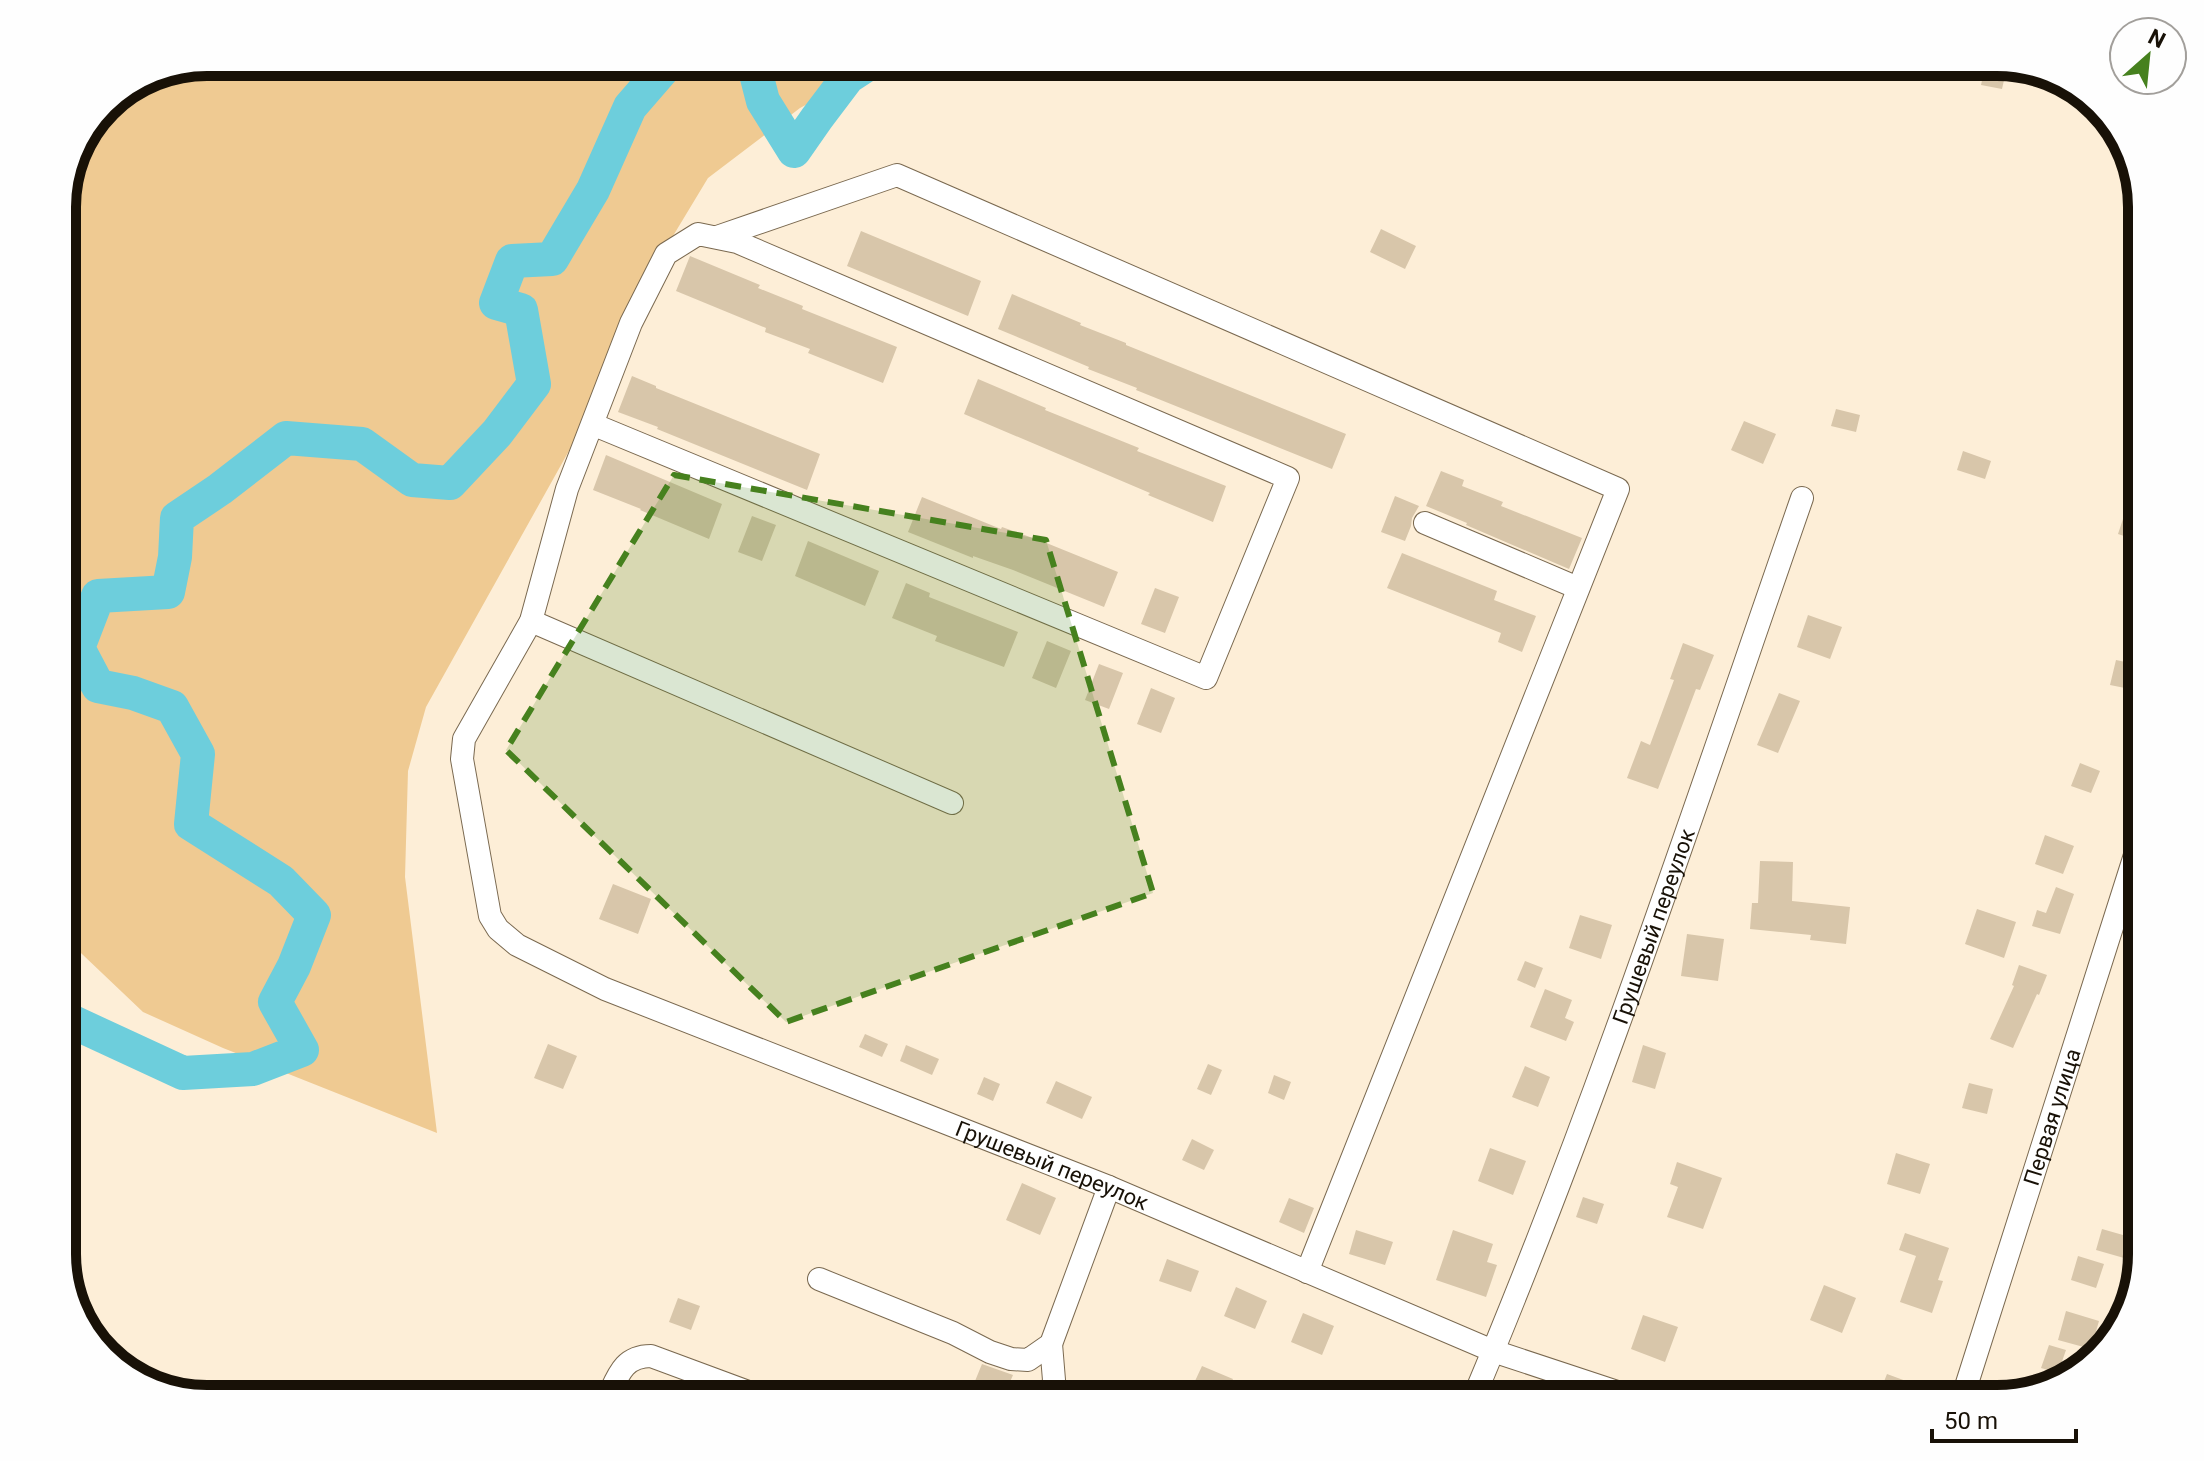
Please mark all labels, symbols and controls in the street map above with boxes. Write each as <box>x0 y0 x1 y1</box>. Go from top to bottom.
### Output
north arrow <box>2108 16 2188 96</box>
text: N <box>2144 24 2169 53</box>
street label: Грушевый переулок <box>1607 825 1699 1027</box>
street label: Первая улица <box>2018 1045 2085 1188</box>
street label: Грушевый переулок <box>952 1116 1152 1215</box>
scale bar <box>1932 1393 2076 1443</box>
text: 50 m <box>1944 1407 1998 1435</box>

